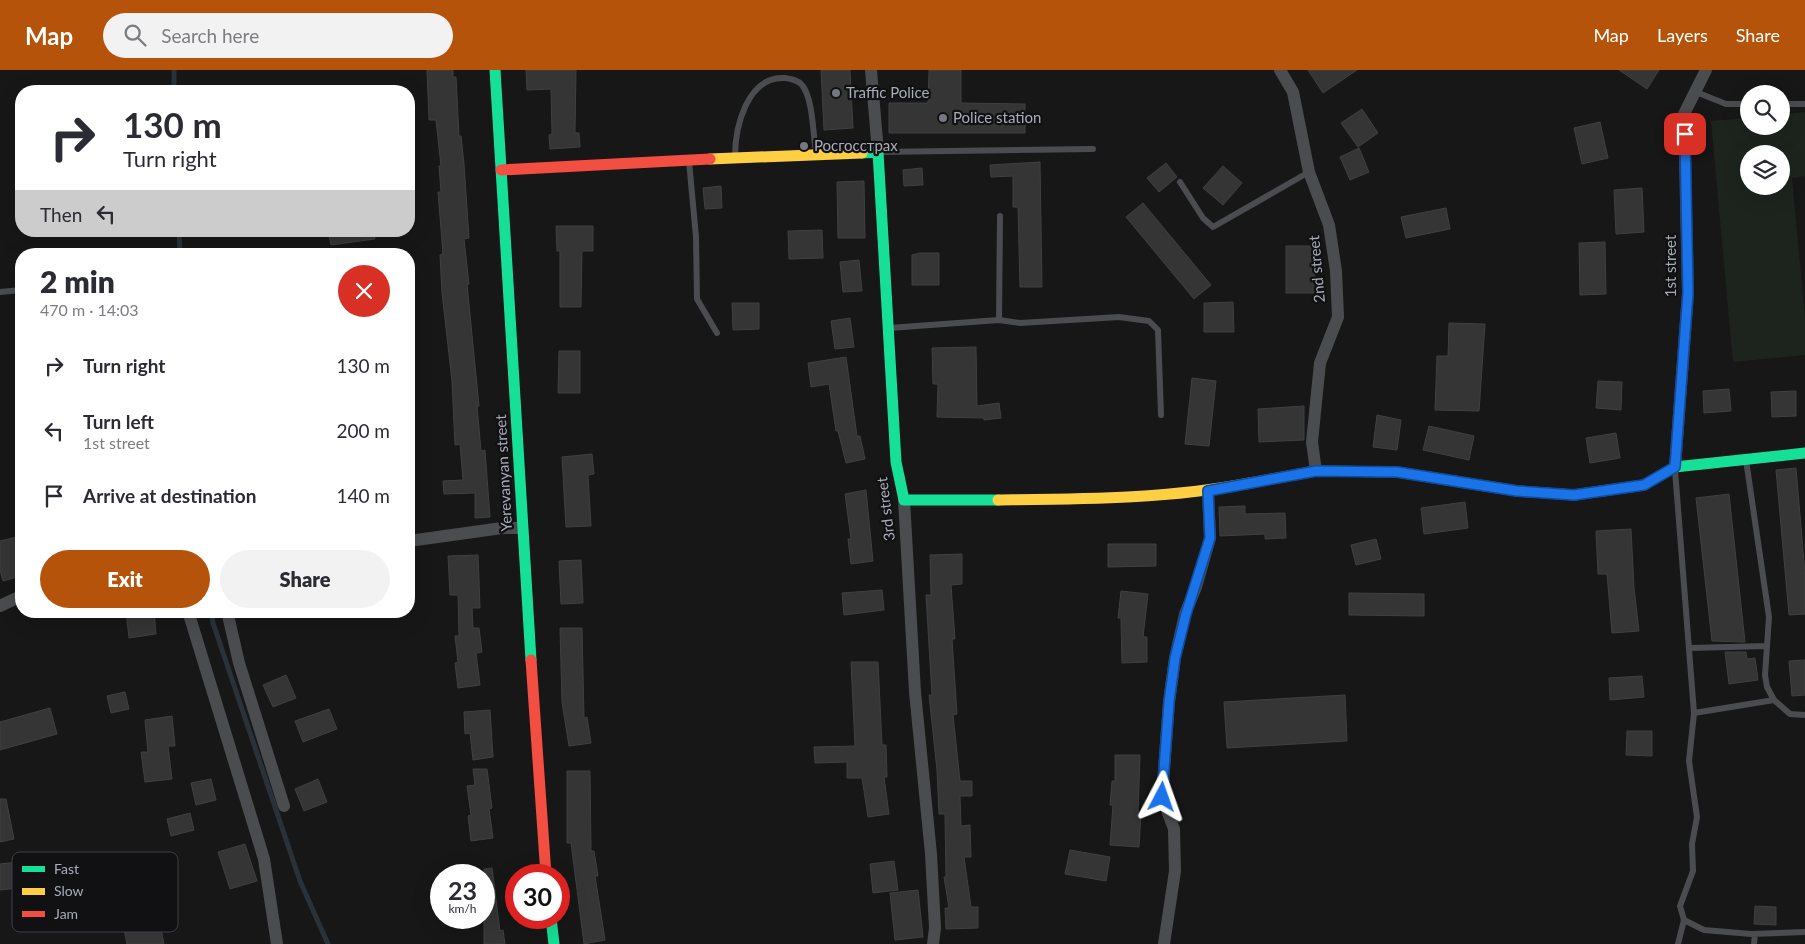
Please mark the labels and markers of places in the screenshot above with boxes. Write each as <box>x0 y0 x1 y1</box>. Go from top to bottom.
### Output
place label: Traffic Police <box>846 83 929 101</box>
marker: Traffic Police <box>830 87 842 99</box>
place label: Police station <box>953 108 1041 126</box>
marker: Police station <box>937 112 949 124</box>
pin <box>1664 113 1706 155</box>
place label: Росгосстрах <box>814 136 898 154</box>
marker: Росгосстрах <box>798 140 810 152</box>

